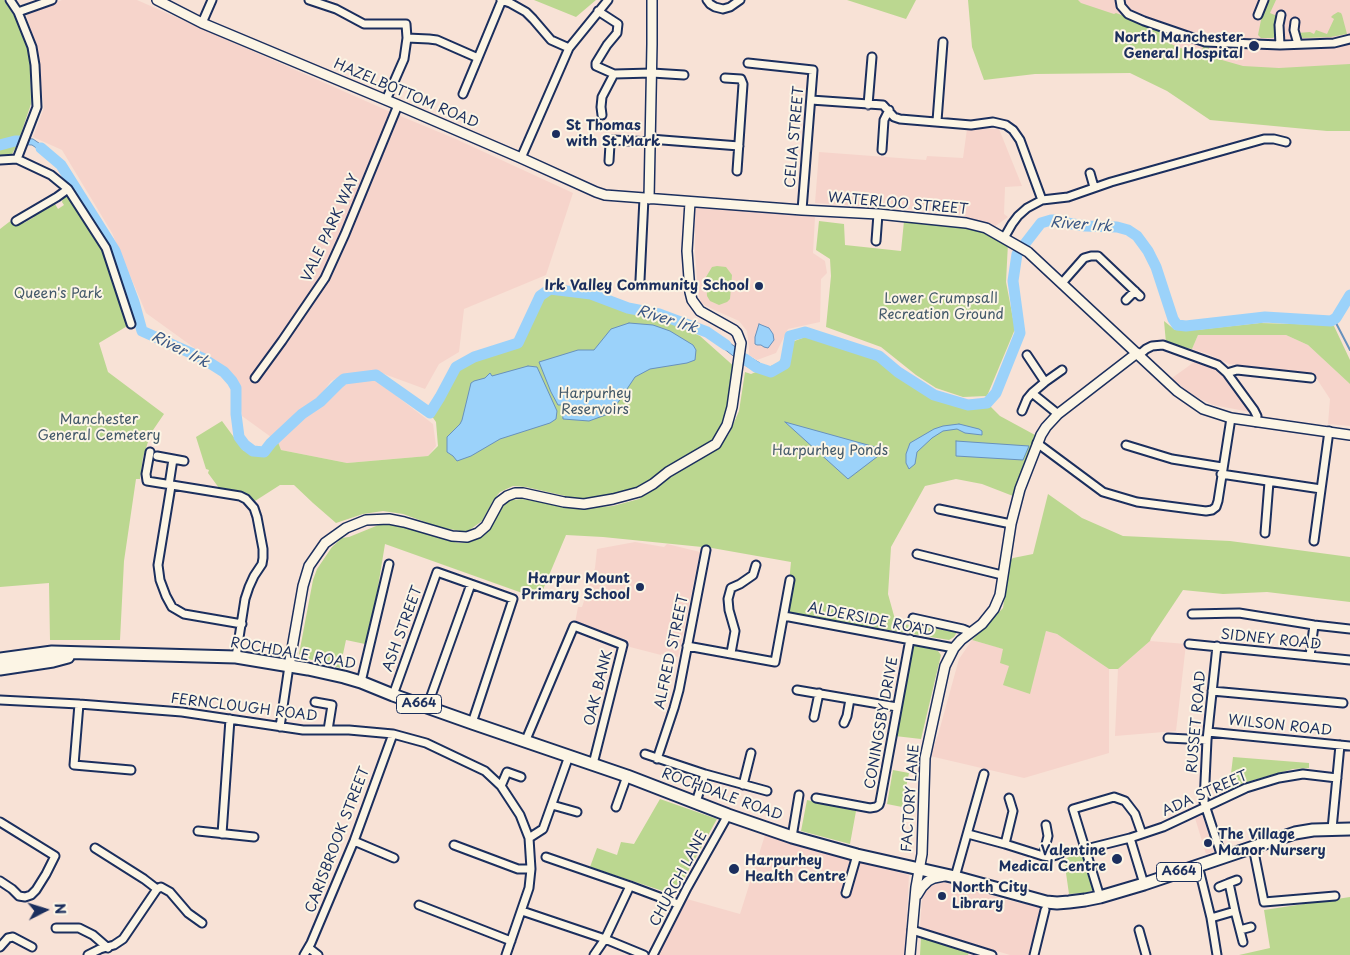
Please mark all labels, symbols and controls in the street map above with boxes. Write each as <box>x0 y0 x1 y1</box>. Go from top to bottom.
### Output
place label: North Manchester General Hospital <box>1114 30 1243 62</box>
marker: North Manchester General Hospital <box>1247 39 1261 53</box>
street label: HAZELBOTTOM ROAD <box>331 56 481 132</box>
street label: CELIA STREET <box>782 85 808 189</box>
place label: St Thomas with St Mark <box>566 118 660 150</box>
marker: St Thomas with St Mark <box>550 128 562 140</box>
street label: VALE PARK WAY <box>299 172 363 284</box>
street label: WATERLOO STREET <box>827 189 969 219</box>
water label: River Irk <box>1049 214 1113 236</box>
place label: Irk Valley Community School <box>544 278 749 294</box>
marker: Irk Valley Community School <box>753 280 765 292</box>
park label: Queen's Park <box>14 286 102 302</box>
park label: Lower Crumpsall Recreation Ground <box>878 291 1004 324</box>
water label: River Irk <box>635 302 699 338</box>
water label: River Irk <box>148 328 212 372</box>
park label: Harpurhey Reservoirs <box>559 386 631 418</box>
park label: Manchester General Cemetery <box>37 412 161 444</box>
park label: Harpurhey Ponds <box>772 443 888 459</box>
place label: Harpur Mount Primary School <box>521 571 630 604</box>
marker: Harpur Mount Primary School <box>634 581 646 593</box>
street label: ASH STREET <box>380 584 426 674</box>
street label: ALFRED STREET <box>652 593 692 711</box>
street label: ALDERSIDE ROAD <box>806 599 936 641</box>
street label: SIDNEY ROAD <box>1220 626 1322 654</box>
street label: ROCHDALE ROAD <box>229 635 357 673</box>
street label: OAK BANK <box>581 648 617 728</box>
street label: CONINGSBY DRIVE <box>862 655 902 791</box>
street label: RUSSET ROAD <box>1184 670 1210 774</box>
street label: FERNCLOUGH ROAD <box>170 691 318 725</box>
road number: A664 <box>396 694 442 714</box>
street label: WILSON ROAD <box>1227 712 1333 740</box>
street label: FACTORY LANE <box>899 743 923 853</box>
street label: CARISBROOK STREET <box>302 765 374 915</box>
street label: ROCHDALE ROAD <box>659 765 785 825</box>
street label: ADA STREET <box>1159 768 1251 820</box>
place label: The Village Manor Nursery <box>1218 827 1326 860</box>
street label: CHURCH LANE <box>647 828 711 930</box>
marker: The Village Manor Nursery <box>1202 837 1214 849</box>
place label: Valentine Medical Centre <box>999 843 1106 876</box>
marker: Valentine Medical Centre <box>1110 852 1124 866</box>
place label: Harpurhey Health Centre <box>745 853 846 886</box>
marker: Harpurhey Health Centre <box>727 862 741 876</box>
road number: A664 <box>1156 862 1202 882</box>
place label: North City Library <box>952 880 1028 912</box>
north arrow <box>20 885 70 935</box>
marker: North City Library <box>936 890 948 902</box>
text: N <box>49 902 71 915</box>

